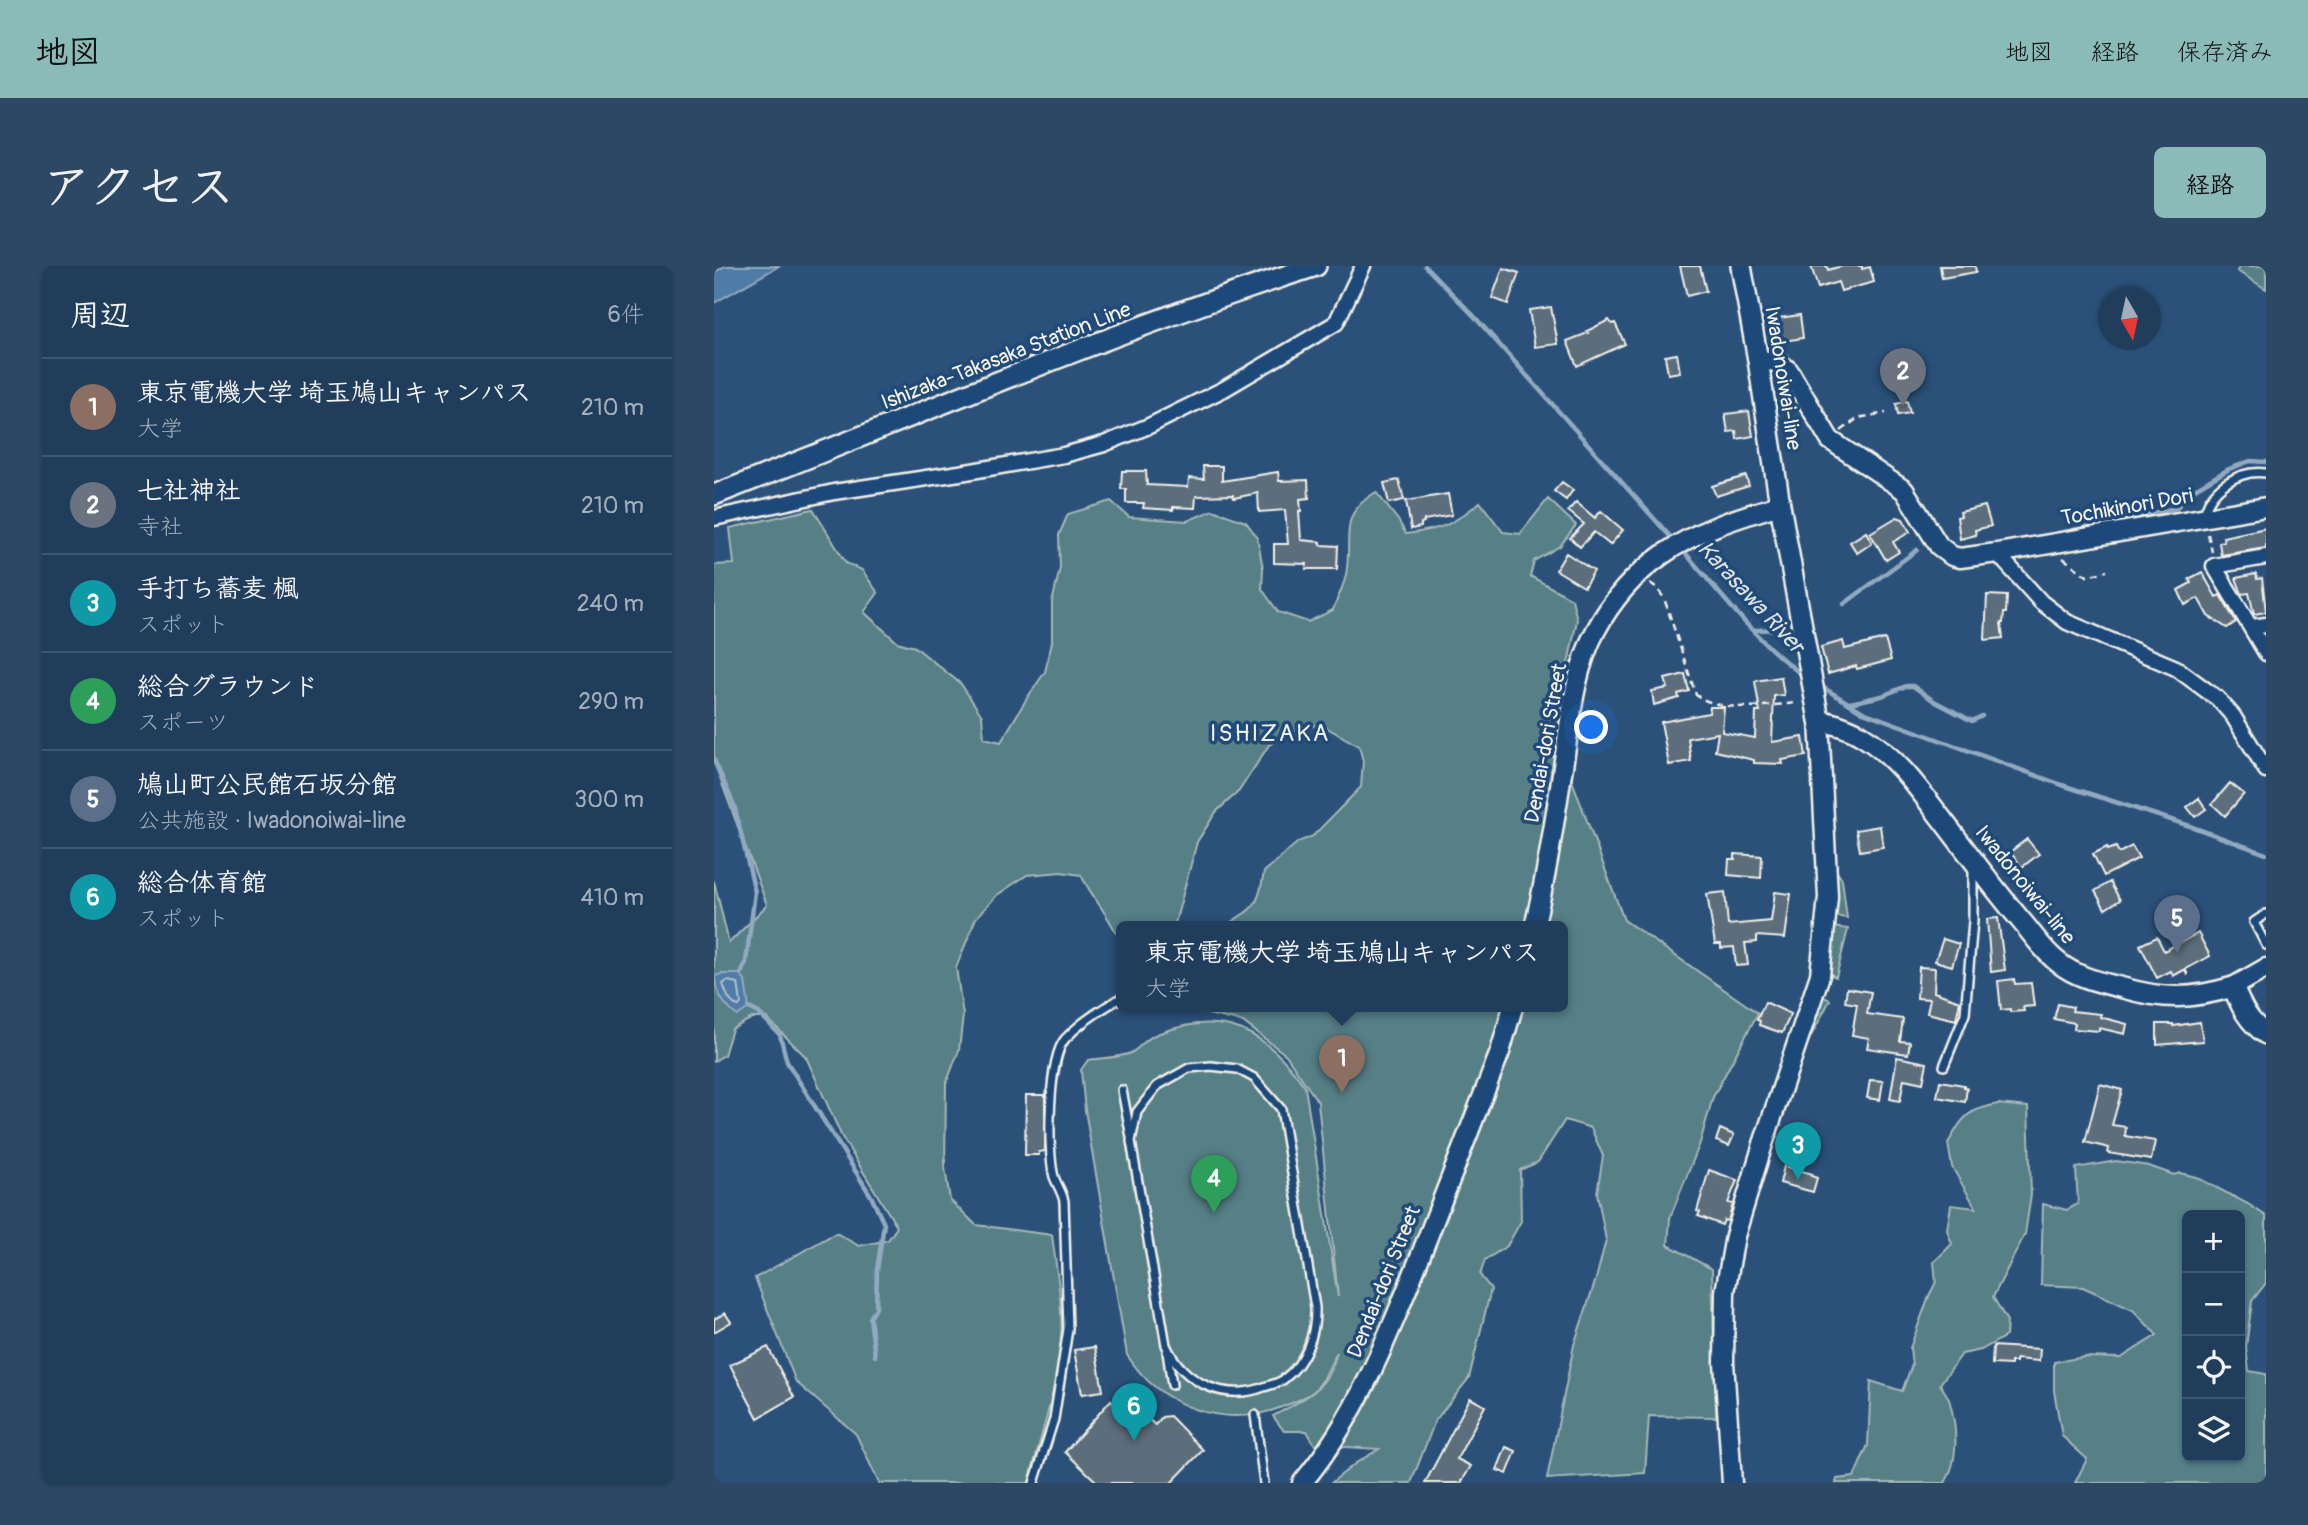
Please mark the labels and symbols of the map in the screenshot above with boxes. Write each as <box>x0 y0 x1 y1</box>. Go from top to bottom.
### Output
north arrow <box>2098 287 2161 350</box>
street label: Ishizaka-Takasaka Station Line <box>877 296 1135 416</box>
street label: Iwadonoiwai-line <box>1758 304 1808 453</box>
pin: 2 <box>1880 348 1926 406</box>
street label: Tochikinori Dori <box>2059 482 2195 532</box>
water label: Karasawa River <box>1691 535 1812 661</box>
street label: Dendai-dori Street <box>1519 661 1573 825</box>
your location <box>1574 710 1608 744</box>
district label: ISHIZAKA <box>1210 719 1330 748</box>
street label: Iwadonoiwai-line <box>1969 820 2082 951</box>
pin: 5 <box>2154 895 2200 953</box>
pin: 1 <box>1319 1035 1365 1093</box>
pin: 3 <box>1775 1122 1821 1180</box>
pin: 4 <box>1191 1155 1237 1213</box>
street label: Dendai-dori Street <box>1341 1202 1427 1362</box>
pin: 6 <box>1111 1383 1157 1441</box>

